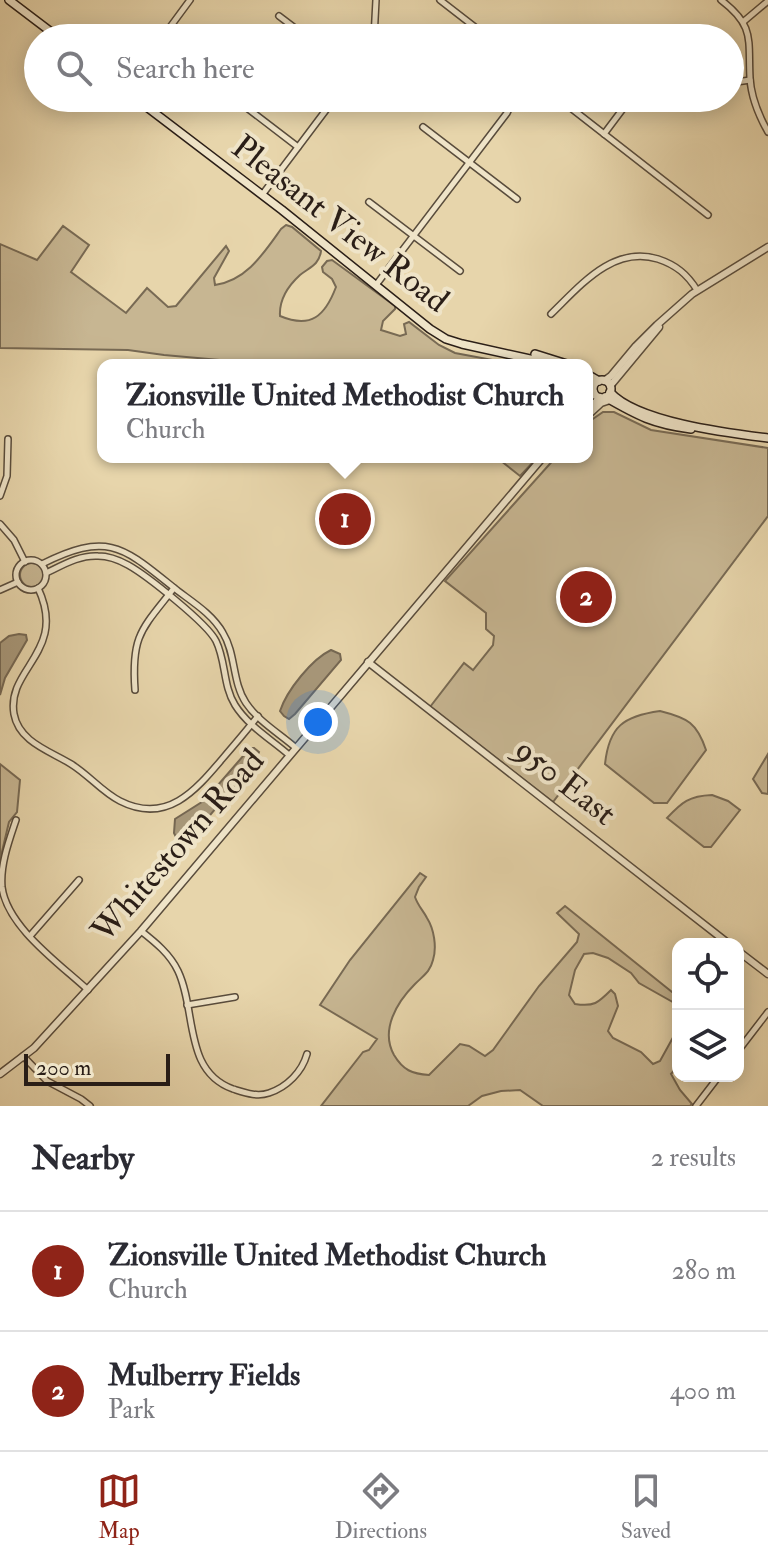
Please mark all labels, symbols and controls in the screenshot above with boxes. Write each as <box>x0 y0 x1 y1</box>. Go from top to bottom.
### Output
search box <box>24 24 744 112</box>
icon: search <box>52 46 96 90</box>
text: Search here <box>116 50 255 87</box>
street label: Pleasant View Road <box>223 126 457 322</box>
popup <box>97 359 593 463</box>
text: Zionsville United Methodist Church <box>126 377 564 414</box>
text: Church <box>126 414 205 446</box>
pin: 1 <box>319 489 371 549</box>
pin: 2 <box>560 567 612 627</box>
your location <box>298 702 338 742</box>
street label: 950 East <box>503 727 625 835</box>
street label: Whitestown Road <box>82 740 274 952</box>
map controls <box>672 938 744 1082</box>
button: locate <box>672 938 744 1010</box>
button: layers <box>672 1010 744 1082</box>
scale bar <box>24 1050 170 1086</box>
text: 200 m <box>36 1054 91 1082</box>
text: Nearby <box>32 1137 134 1180</box>
text: 2 results <box>651 1142 736 1174</box>
text: Zionsville United Methodist Church <box>108 1237 547 1274</box>
text: 1 <box>53 1255 63 1287</box>
text: 280 m <box>672 1255 736 1287</box>
text: Church <box>108 1274 188 1306</box>
text: Mulberry Fields <box>108 1357 300 1394</box>
text: 2 <box>51 1375 65 1407</box>
text: 400 m <box>670 1375 736 1407</box>
text: Park <box>108 1394 155 1426</box>
tab: Map <box>97 1469 141 1545</box>
tab: Directions <box>335 1469 427 1545</box>
tab: Saved <box>621 1469 671 1545</box>

